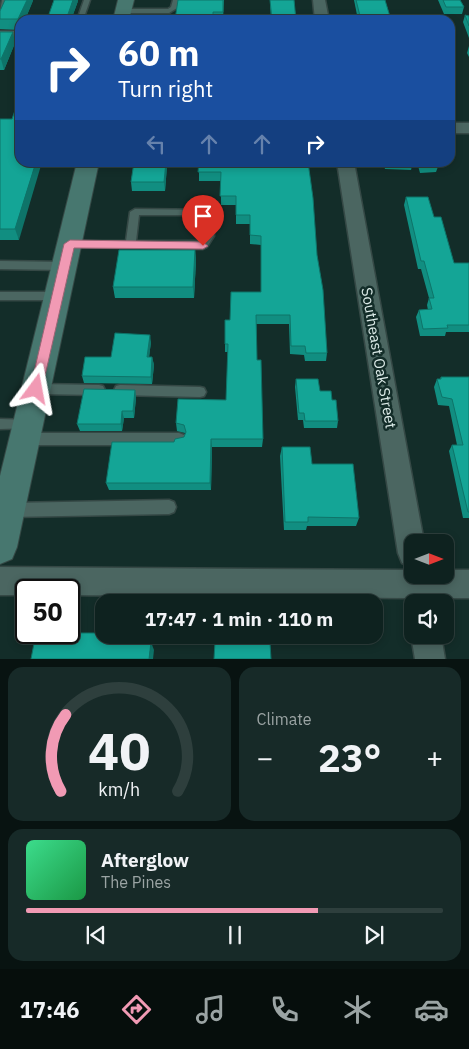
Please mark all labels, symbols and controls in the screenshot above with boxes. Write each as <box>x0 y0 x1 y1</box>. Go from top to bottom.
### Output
text: 60 m <box>118 30 200 76</box>
icon: right <box>35 35 100 100</box>
text: Turn right <box>118 74 213 103</box>
icon: left <box>142 130 170 158</box>
icon: ahead <box>195 130 223 158</box>
icon: ahead <box>248 130 276 158</box>
icon: right <box>301 130 329 158</box>
pin <box>182 195 224 246</box>
icon: arrive <box>189 202 217 230</box>
street label: Southeast Oak Street <box>357 286 401 430</box>
position arrow <box>9 362 61 414</box>
north arrow <box>404 534 454 584</box>
map controls <box>404 534 454 644</box>
speed limit sign: 50 <box>15 579 80 644</box>
button: sound <box>404 594 454 644</box>
text: 17:47 · 1 min · 110 m <box>145 607 333 631</box>
text: Climate <box>257 709 312 729</box>
text: 40 <box>88 717 150 784</box>
text: 23° <box>318 733 381 782</box>
text: − <box>257 739 273 776</box>
text: + <box>426 739 443 776</box>
text: km/h <box>98 778 140 801</box>
text: Afterglow <box>101 848 189 872</box>
text: The Pines <box>101 872 171 892</box>
icon: previous <box>82 921 110 949</box>
icon: pause <box>221 921 249 949</box>
icon: next <box>360 921 388 949</box>
icon: directions <box>119 992 154 1027</box>
icon: music <box>193 992 228 1027</box>
icon: phone <box>267 992 302 1027</box>
icon: climate <box>340 992 375 1027</box>
icon: car <box>414 992 449 1027</box>
text: 17:46 <box>19 995 80 1024</box>

